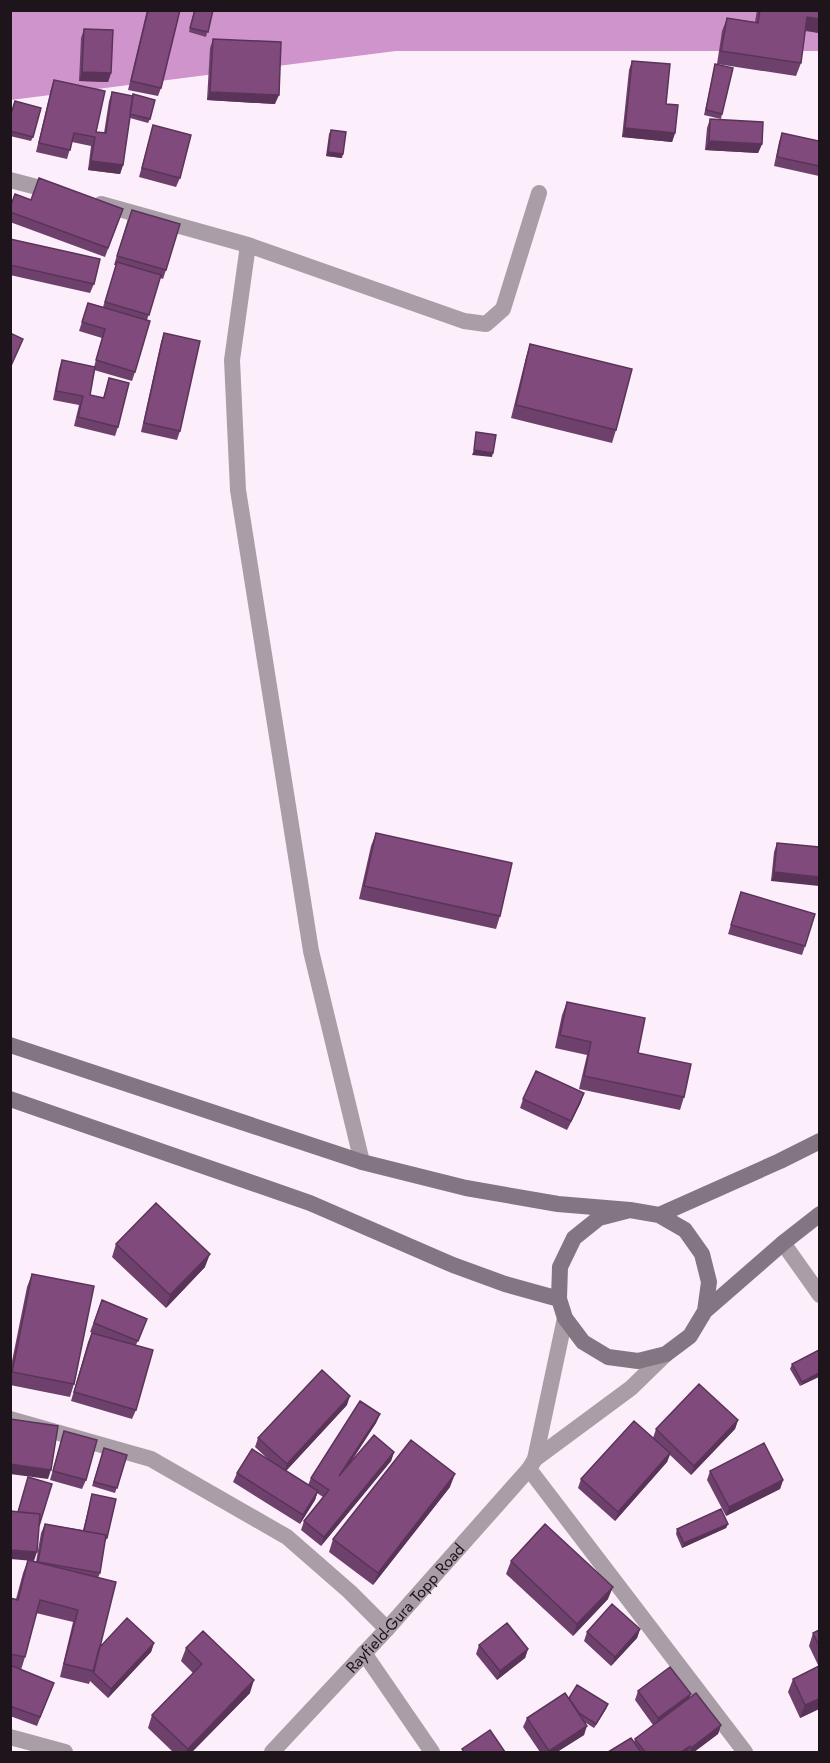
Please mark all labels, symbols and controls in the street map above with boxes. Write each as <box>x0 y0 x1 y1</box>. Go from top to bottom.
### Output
street label: Rayfield-Gura Topp Road <box>341 1538 470 1678</box>

